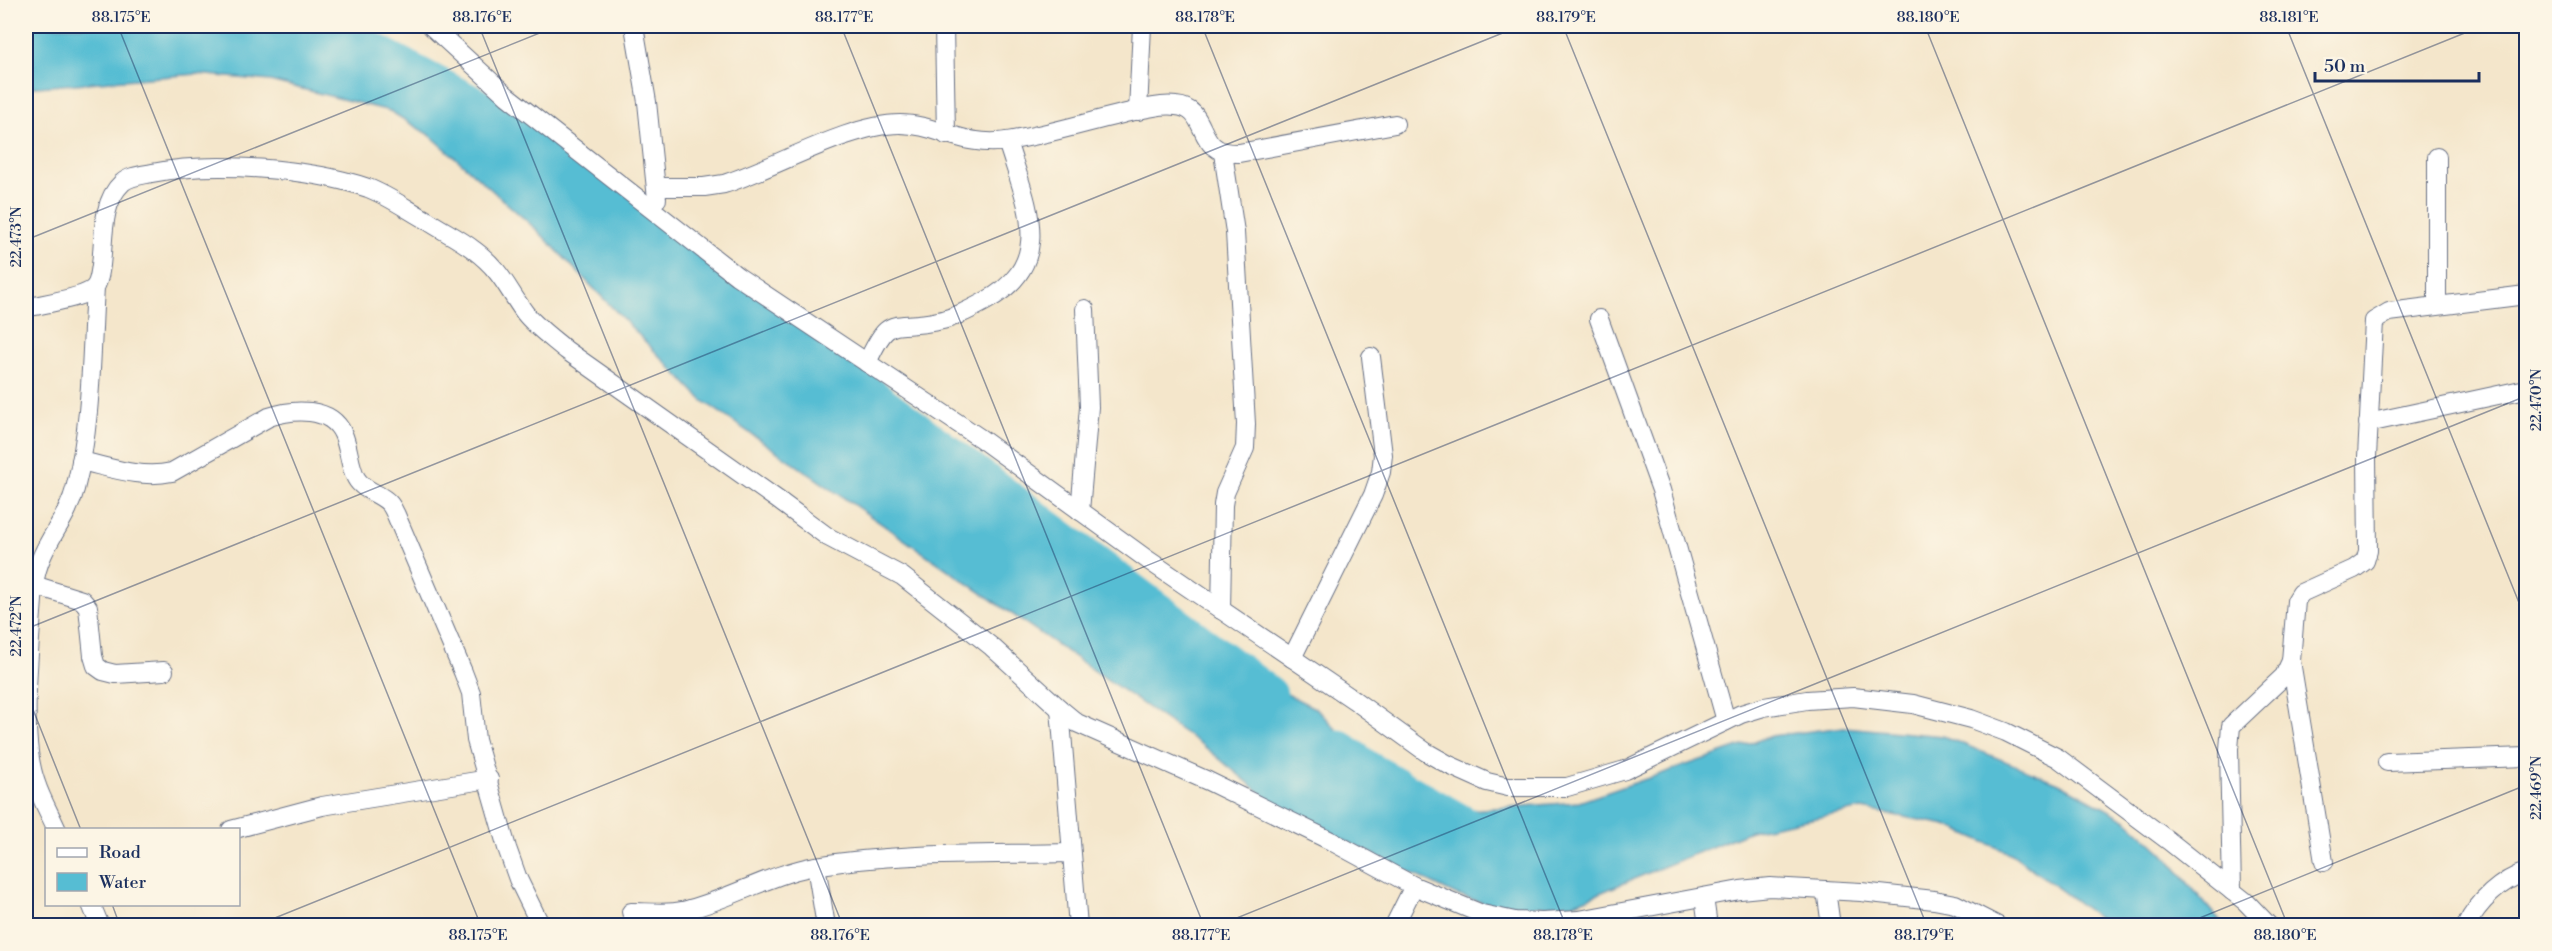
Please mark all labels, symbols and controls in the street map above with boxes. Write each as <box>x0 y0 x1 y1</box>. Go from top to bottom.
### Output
text: 88.175°E <box>91 8 151 27</box>
text: 88.176°E <box>452 8 512 27</box>
text: 88.177°E <box>815 8 873 27</box>
text: 88.178°E <box>1175 8 1235 27</box>
text: 88.179°E <box>1536 8 1596 27</box>
text: 88.180°E <box>1896 8 1960 27</box>
text: 88.181°E <box>2259 8 2319 27</box>
scale bar <box>2315 45 2478 83</box>
text: 50 m <box>2324 55 2366 78</box>
text: 22.473°N <box>7 206 26 268</box>
text: 22.470°N <box>2527 369 2546 431</box>
text: 22.472°N <box>7 595 26 657</box>
text: 22.469°N <box>2527 756 2546 820</box>
legend <box>45 828 240 906</box>
text: Road <box>99 841 142 864</box>
text: Water <box>98 871 147 894</box>
text: 88.175°E <box>448 926 508 945</box>
text: 88.176°E <box>810 926 870 945</box>
text: 88.177°E <box>1172 926 1230 945</box>
text: 88.178°E <box>1533 926 1593 945</box>
text: 88.179°E <box>1894 926 1954 945</box>
text: 88.180°E <box>2253 926 2317 945</box>

